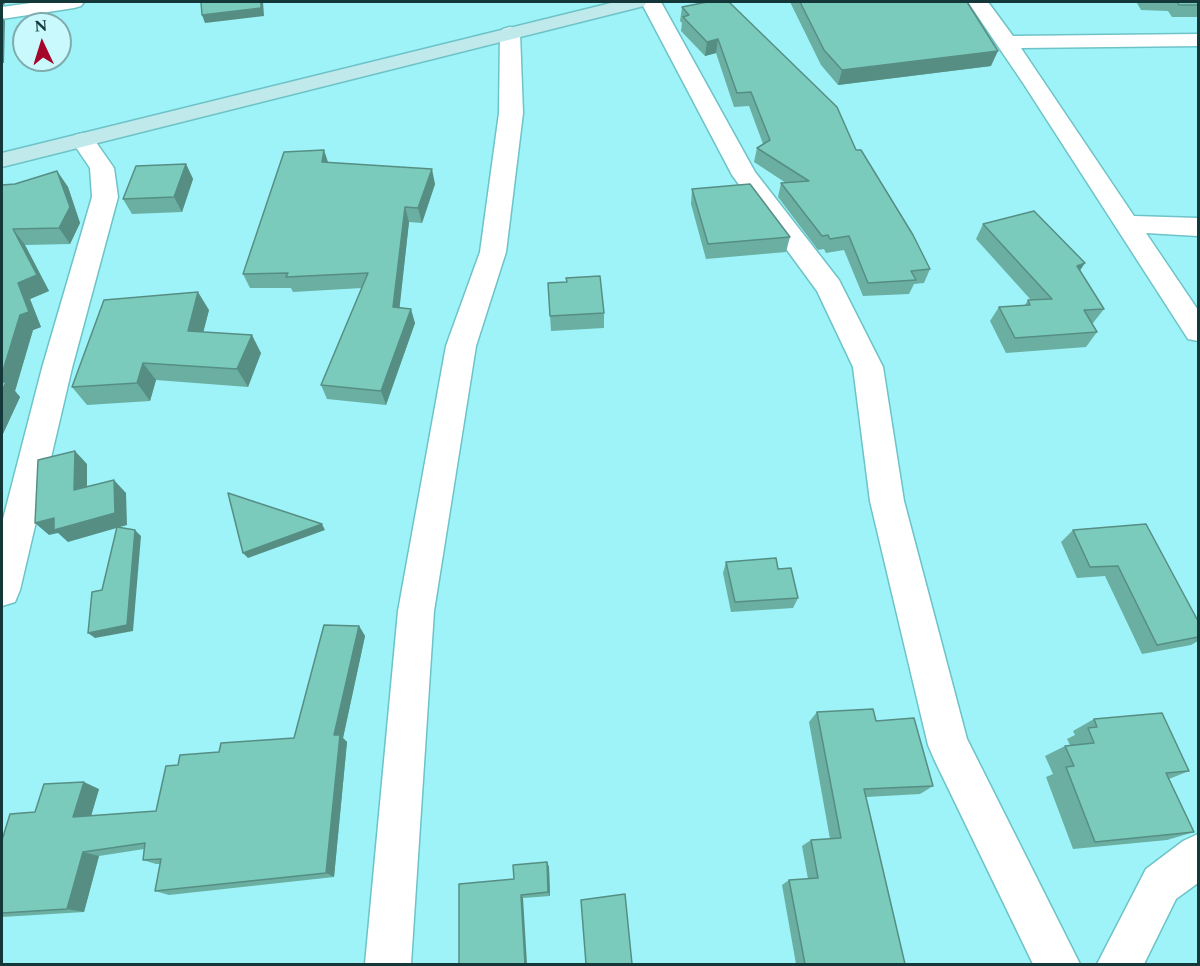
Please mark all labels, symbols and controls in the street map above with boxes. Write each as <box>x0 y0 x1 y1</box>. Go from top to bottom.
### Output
north arrow <box>12 12 72 72</box>
text: N <box>34 14 48 38</box>

